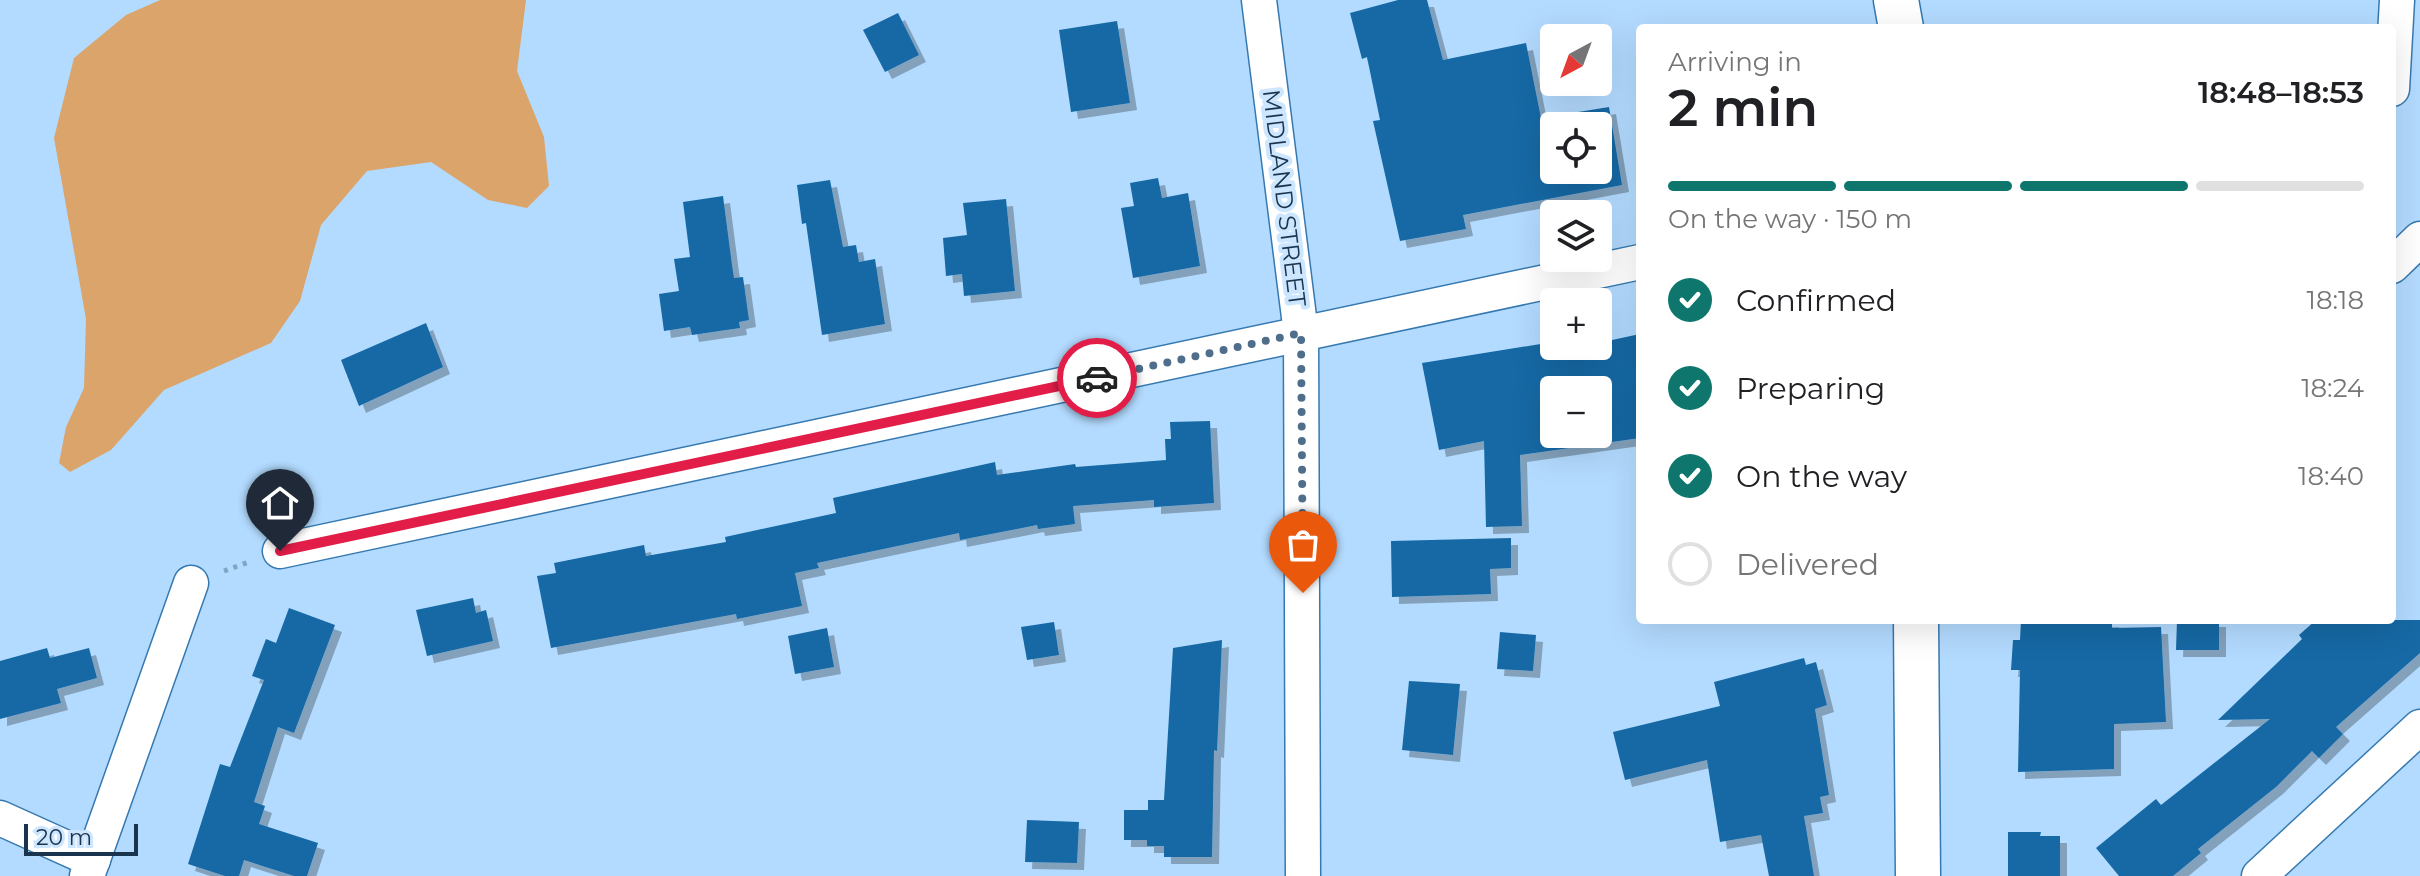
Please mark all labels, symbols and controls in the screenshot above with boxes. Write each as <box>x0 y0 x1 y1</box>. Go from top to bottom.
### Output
north arrow <box>1540 24 1612 96</box>
map controls <box>1540 24 1612 448</box>
text: Arriving in <box>1668 46 1802 78</box>
text: 18:48–18:53 <box>2198 74 2364 111</box>
text: 2 min <box>1668 76 1818 139</box>
street label: MIDLAND STREET <box>1257 88 1312 308</box>
button: locate <box>1540 112 1612 184</box>
button: layers <box>1540 200 1612 272</box>
text: On the way · 150 m <box>1668 203 1912 235</box>
icon: check <box>1668 278 1712 322</box>
text: Confirmed <box>1736 282 1896 319</box>
text: 18:18 <box>2307 284 2364 316</box>
button: + <box>1540 288 1612 360</box>
courier <box>1057 338 1137 418</box>
icon: car <box>1075 356 1119 400</box>
icon: check <box>1668 366 1712 410</box>
text: Preparing <box>1736 370 1885 407</box>
text: 18:24 <box>2301 372 2364 404</box>
button: − <box>1540 376 1612 448</box>
icon: check <box>1668 454 1712 498</box>
text: On the way <box>1736 458 1907 495</box>
text: 18:40 <box>2298 460 2364 492</box>
pin <box>246 469 314 551</box>
icon: home <box>258 481 302 525</box>
pin <box>1269 511 1337 593</box>
icon: bag <box>1281 523 1325 567</box>
text: Delivered <box>1736 546 1879 583</box>
scale bar <box>24 820 138 856</box>
text: 20 m <box>36 824 92 851</box>

